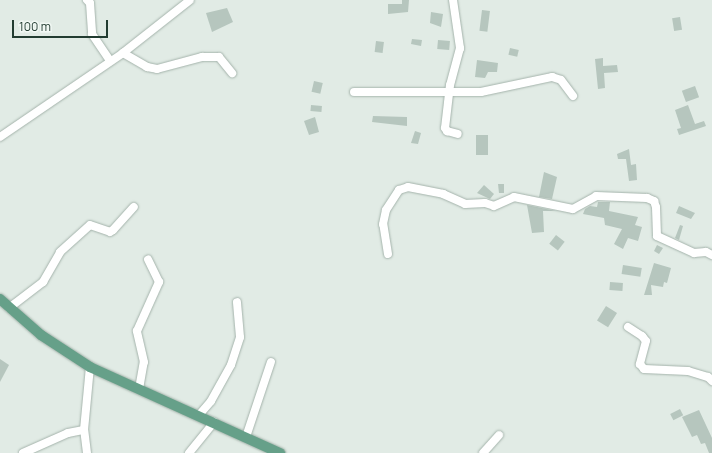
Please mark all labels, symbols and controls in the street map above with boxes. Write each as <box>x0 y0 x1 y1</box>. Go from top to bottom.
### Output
scale bar <box>14 12 110 38</box>
text: 100 m <box>19 18 51 35</box>

